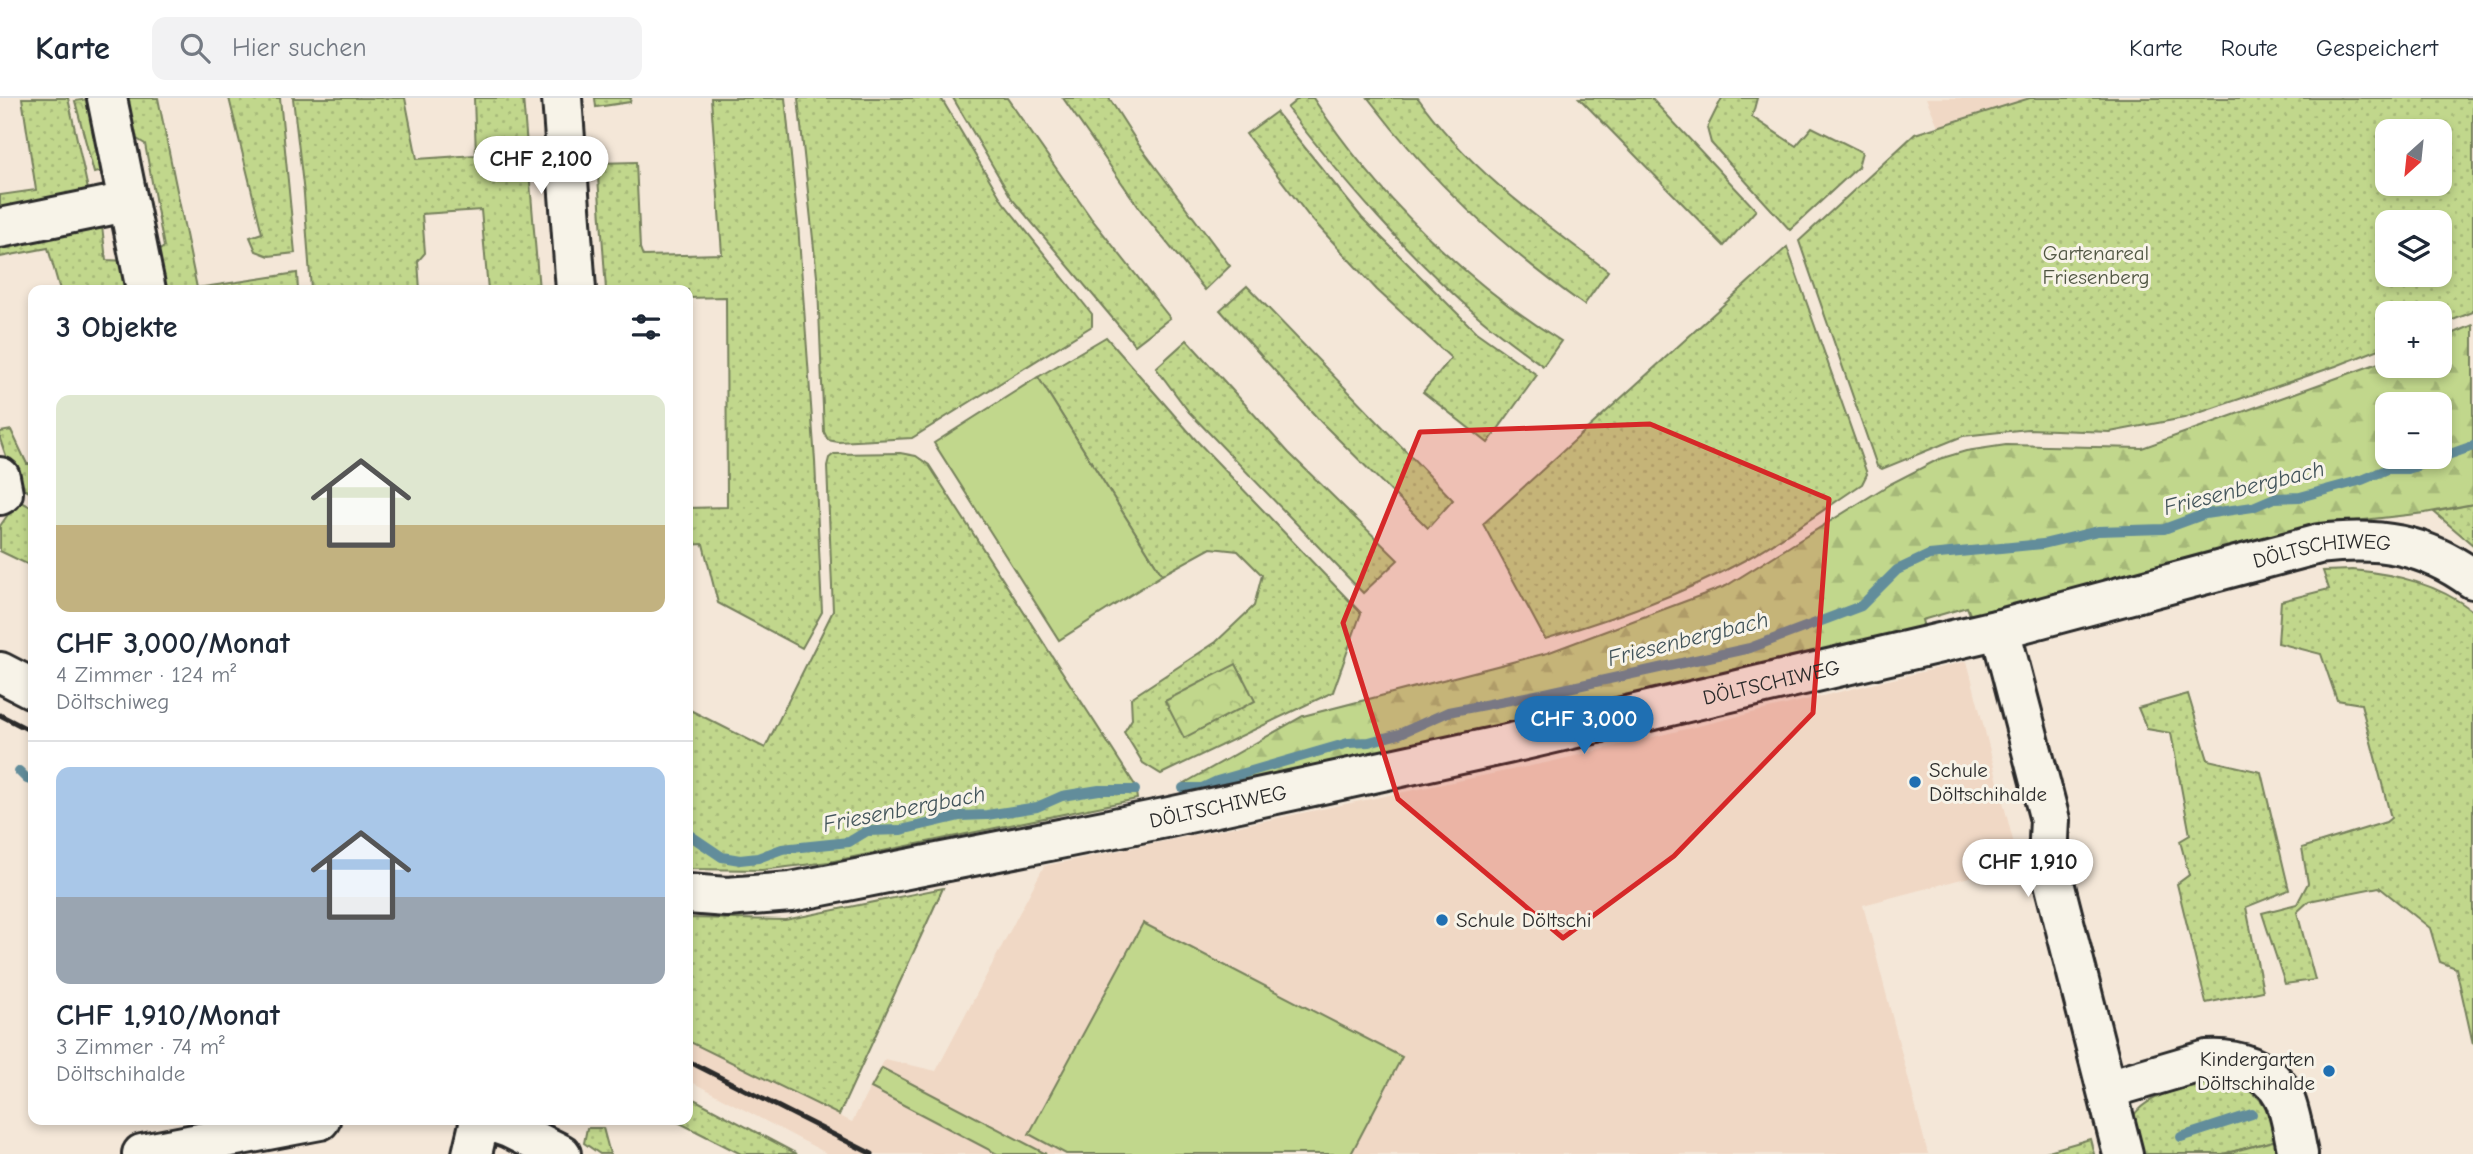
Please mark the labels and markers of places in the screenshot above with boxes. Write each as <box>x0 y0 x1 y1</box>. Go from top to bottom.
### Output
pin: CHF 2,100 <box>461 136 621 196</box>
pin: CHF 3,000 <box>1504 696 1664 756</box>
place label: Schule Döltschihalde <box>1929 758 2047 806</box>
marker: Schule Döltschihalde <box>1907 774 1923 790</box>
pin: CHF 1,910 <box>1948 840 2108 899</box>
place label: Schule Döltschi <box>1456 908 1592 932</box>
marker: Schule Döltschi <box>1434 912 1450 928</box>
place label: Kindergarten Döltschihalde <box>2197 1047 2315 1095</box>
marker: Kindergarten Döltschihalde <box>2321 1063 2337 1079</box>

